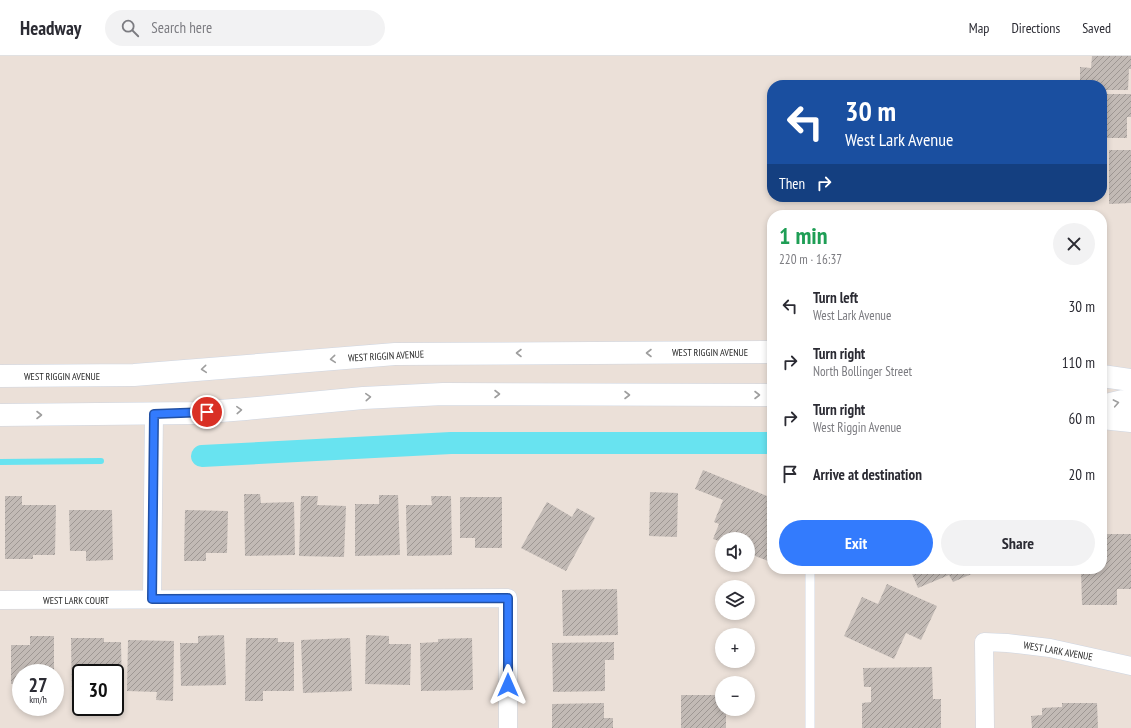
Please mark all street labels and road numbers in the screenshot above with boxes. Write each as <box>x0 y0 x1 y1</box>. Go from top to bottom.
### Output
street label: WEST RIGGIN AVENUE <box>672 346 748 359</box>
street label: WEST RIGGIN AVENUE <box>348 348 424 364</box>
street label: WEST RIGGIN AVENUE <box>24 370 100 383</box>
street label: WEST LARK COURT <box>43 594 110 607</box>
street label: WEST LARK AVENUE <box>1022 639 1094 663</box>

